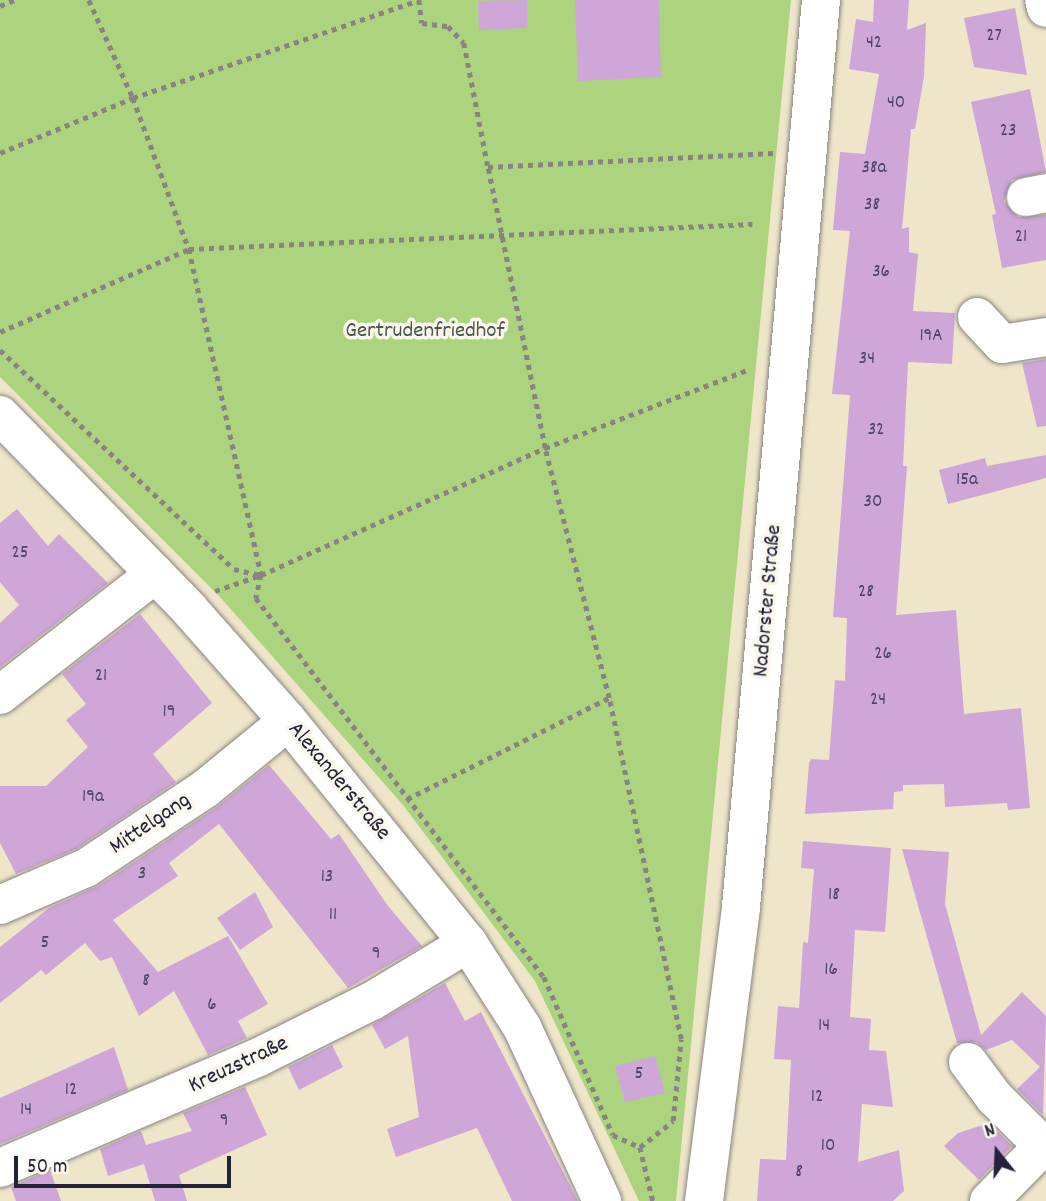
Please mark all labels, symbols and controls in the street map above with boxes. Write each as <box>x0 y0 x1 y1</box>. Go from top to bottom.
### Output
house number: 27 <box>986 26 1002 48</box>
house number: 42 <box>866 33 882 55</box>
house number: 40 <box>887 93 905 115</box>
house number: 23 <box>1000 121 1016 143</box>
house number: 38a <box>862 158 886 180</box>
house number: 38 <box>864 195 880 217</box>
house number: 21 <box>1015 227 1027 249</box>
house number: 36 <box>872 262 890 284</box>
park label: Gertrudenfriedhof <box>345 318 505 346</box>
house number: 19A <box>919 326 943 348</box>
house number: 34 <box>859 349 875 371</box>
house number: 32 <box>868 420 884 442</box>
house number: 15a <box>956 470 978 492</box>
house number: 30 <box>864 492 882 514</box>
street label: Nadorster Straße <box>749 524 789 678</box>
house number: 25 <box>11 543 29 565</box>
house number: 28 <box>858 582 874 604</box>
house number: 26 <box>874 644 892 666</box>
house number: 21 <box>95 666 107 688</box>
house number: 24 <box>870 690 886 712</box>
house number: 19 <box>163 702 175 724</box>
street label: Alexanderstraße <box>280 717 396 847</box>
house number: 19a <box>82 787 104 809</box>
street label: Mittelgang <box>105 788 197 862</box>
house number: 3 <box>138 864 146 886</box>
house number: 13 <box>321 867 333 889</box>
house number: 18 <box>828 885 840 907</box>
house number: 11 <box>329 905 337 927</box>
house number: 5 <box>41 933 49 955</box>
house number: 9 <box>372 944 380 966</box>
house number: 16 <box>824 960 838 982</box>
house number: 8 <box>142 971 150 993</box>
house number: 6 <box>207 995 217 1017</box>
house number: 14 <box>818 1016 830 1038</box>
street label: Kreuzstraße <box>185 1031 293 1101</box>
house number: 5 <box>635 1064 643 1086</box>
house number: 12 <box>65 1080 77 1102</box>
house number: 12 <box>811 1087 823 1109</box>
house number: 14 <box>20 1100 32 1122</box>
house number: 9 <box>220 1111 228 1133</box>
north arrow <box>962 1117 1032 1187</box>
text: N <box>982 1117 999 1146</box>
house number: 10 <box>821 1136 835 1158</box>
scale bar <box>18 1142 234 1186</box>
text: 50 m <box>27 1153 67 1183</box>
house number: 8 <box>795 1162 803 1184</box>

